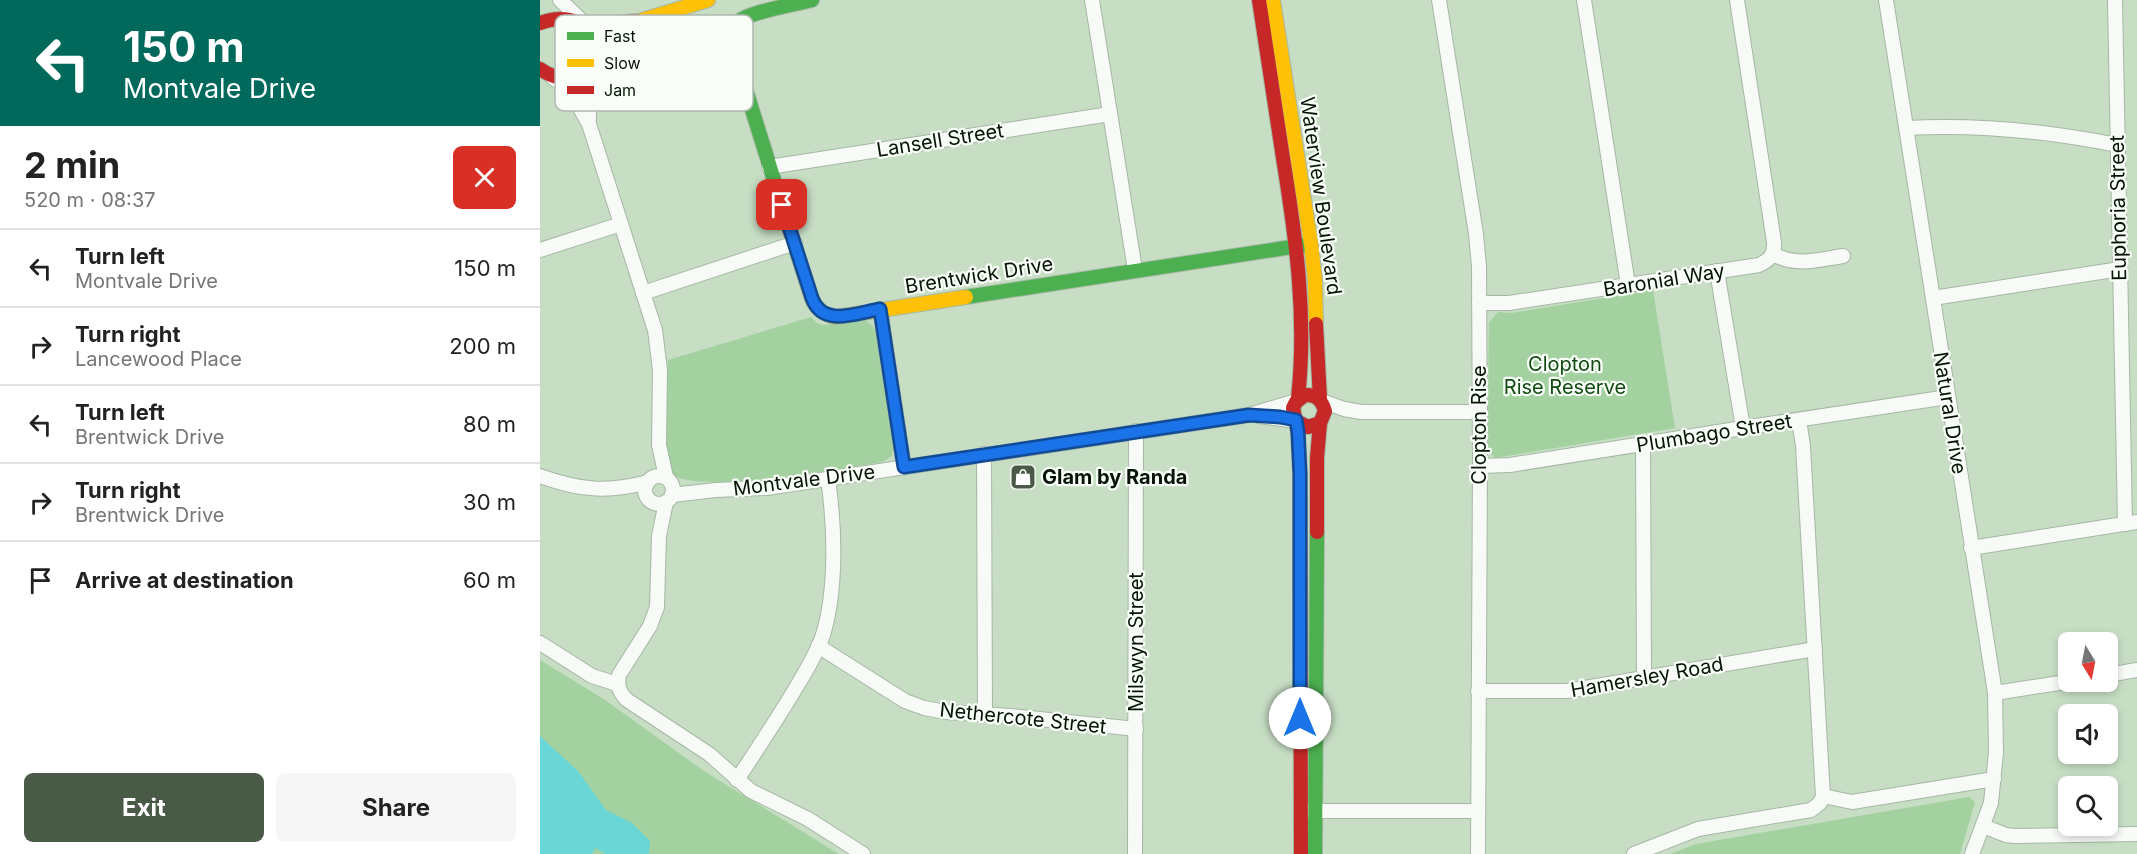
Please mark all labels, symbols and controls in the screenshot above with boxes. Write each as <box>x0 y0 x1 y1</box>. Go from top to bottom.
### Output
legend <box>555 15 753 111</box>
text: 150 m <box>123 21 245 72</box>
icon: left <box>24 24 102 102</box>
text: Fast <box>604 26 636 46</box>
text: Slow <box>604 53 641 73</box>
text: Montvale Drive <box>123 72 316 105</box>
text: Jam <box>604 80 636 100</box>
street label: Waterview Boulevard <box>1295 95 1347 297</box>
street label: Lansell Street <box>875 118 1006 162</box>
street label: Euphoria Street <box>2105 134 2131 281</box>
text: 2 min <box>24 143 120 187</box>
button: close <box>453 146 516 209</box>
pin <box>756 179 807 230</box>
text: 520 m · 08:37 <box>24 188 156 212</box>
icon: arrive <box>765 188 798 221</box>
text: Turn left <box>75 243 165 269</box>
street label: Brentwick Drive <box>903 251 1055 299</box>
icon: left <box>24 252 57 285</box>
text: 150 m <box>454 255 516 281</box>
street label: Baronial Way <box>1602 259 1726 301</box>
text: Montvale Drive <box>75 269 218 293</box>
text: Turn right <box>75 321 181 347</box>
icon: right <box>24 330 57 363</box>
text: 200 m <box>449 333 516 359</box>
text: Lancewood Place <box>75 347 242 371</box>
street label: Natural Drive <box>1928 350 1972 476</box>
park label: Clopton Rise Reserve <box>1504 352 1626 399</box>
street label: Clopton Rise <box>1467 365 1491 485</box>
text: Turn left <box>75 399 165 425</box>
icon: left <box>24 408 57 441</box>
street label: Plumbago Street <box>1635 409 1794 457</box>
text: 80 m <box>463 411 516 437</box>
text: Brentwick Drive <box>75 425 224 449</box>
street label: Montvale Drive <box>732 459 876 501</box>
shop icon: Glam by Randa <box>1008 462 1038 492</box>
place label: Glam by Randa <box>1042 465 1187 489</box>
text: Turn right <box>75 477 181 503</box>
icon: right <box>24 486 57 519</box>
text: 30 m <box>463 489 516 515</box>
text: Brentwick Drive <box>75 503 224 527</box>
icon: arrive <box>24 564 57 597</box>
text: Arrive at destination <box>75 567 294 593</box>
text: 60 m <box>463 567 516 593</box>
street label: Milswyn Street <box>1124 572 1148 712</box>
north arrow <box>2058 632 2118 692</box>
map controls <box>2058 632 2118 836</box>
street label: Hamersley Road <box>1569 652 1725 702</box>
position arrow <box>1268 686 1332 750</box>
street label: Nethercote Street <box>938 697 1108 739</box>
button: sound <box>2058 704 2118 764</box>
button: Exit <box>24 773 264 842</box>
button: Share <box>276 773 516 842</box>
button: search <box>2058 776 2118 836</box>

